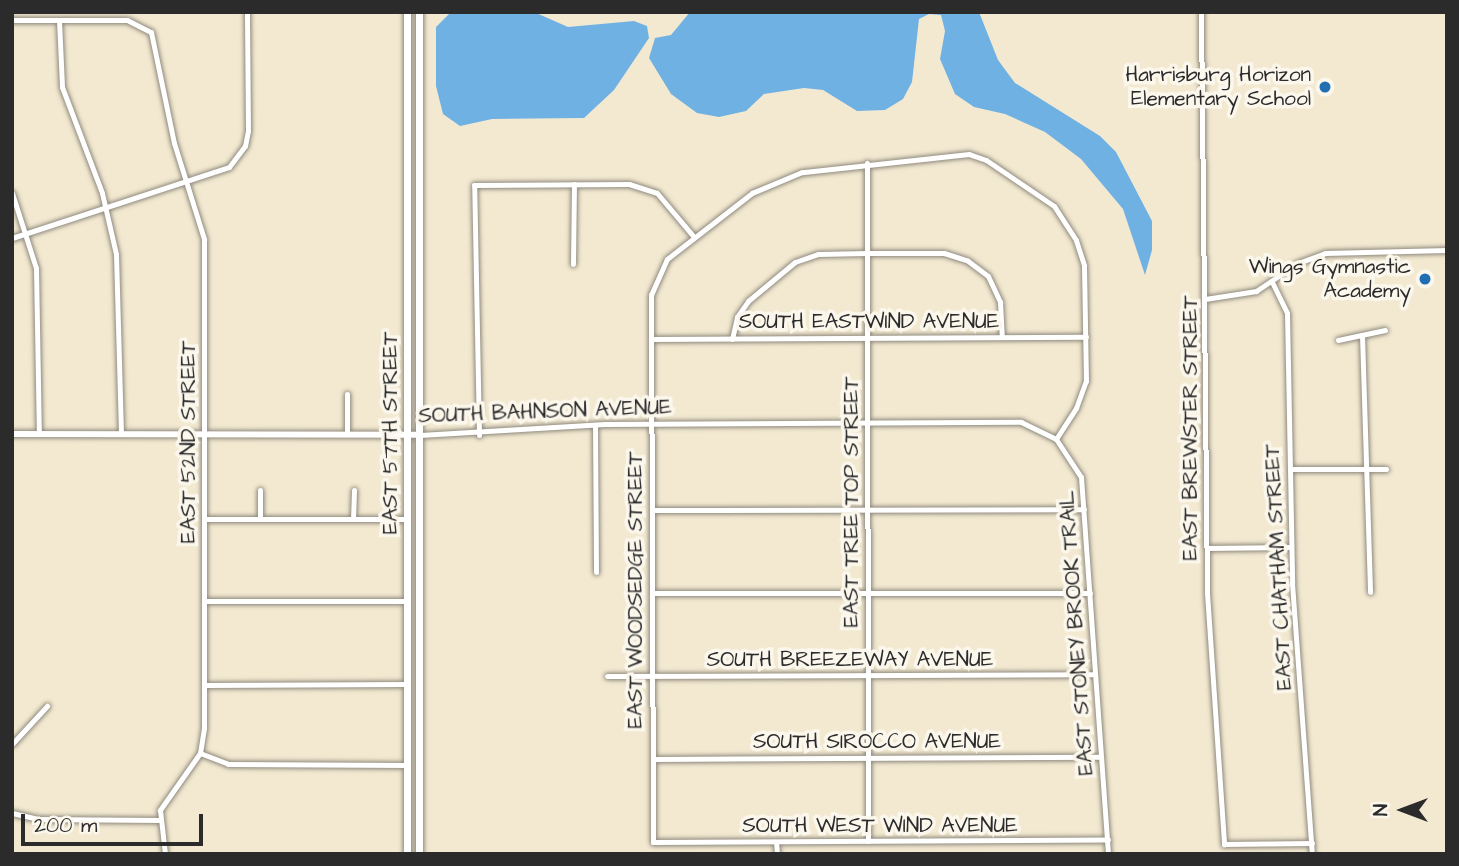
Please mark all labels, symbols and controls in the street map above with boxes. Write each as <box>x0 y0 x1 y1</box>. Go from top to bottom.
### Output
place label: Harrisburg Horizon Elementary School <box>1125 62 1311 112</box>
marker: Harrisburg Horizon Elementary School <box>1317 79 1333 95</box>
place label: Wings Gymnastic Academy <box>1249 254 1411 304</box>
marker: Wings Gymnastic Academy <box>1417 271 1433 287</box>
street label: EAST BREWSTER STREET <box>1178 296 1204 560</box>
street label: SOUTH EASTWIND AVENUE <box>739 309 999 335</box>
street label: EAST 57TH STREET <box>378 332 404 534</box>
street label: EAST 52ND STREET <box>176 341 202 543</box>
street label: EAST TREE TOP STREET <box>839 377 865 627</box>
street label: SOUTH BAHNSON AVENUE <box>418 395 672 429</box>
street label: EAST CHATHAM STREET <box>1260 443 1298 691</box>
street label: EAST WOODSEDGE STREET <box>623 452 649 728</box>
street label: EAST STONEY BROOK TRAIL <box>1054 490 1100 776</box>
street label: SOUTH BREEZEWAY AVENUE <box>707 647 993 673</box>
street label: SOUTH SIROCCO AVENUE <box>753 729 1001 755</box>
north arrow <box>1368 775 1438 845</box>
scale bar <box>24 800 206 844</box>
text: N <box>1368 804 1395 816</box>
text: 200 m <box>34 811 97 840</box>
street label: SOUTH WEST WIND AVENUE <box>742 813 1018 839</box>

